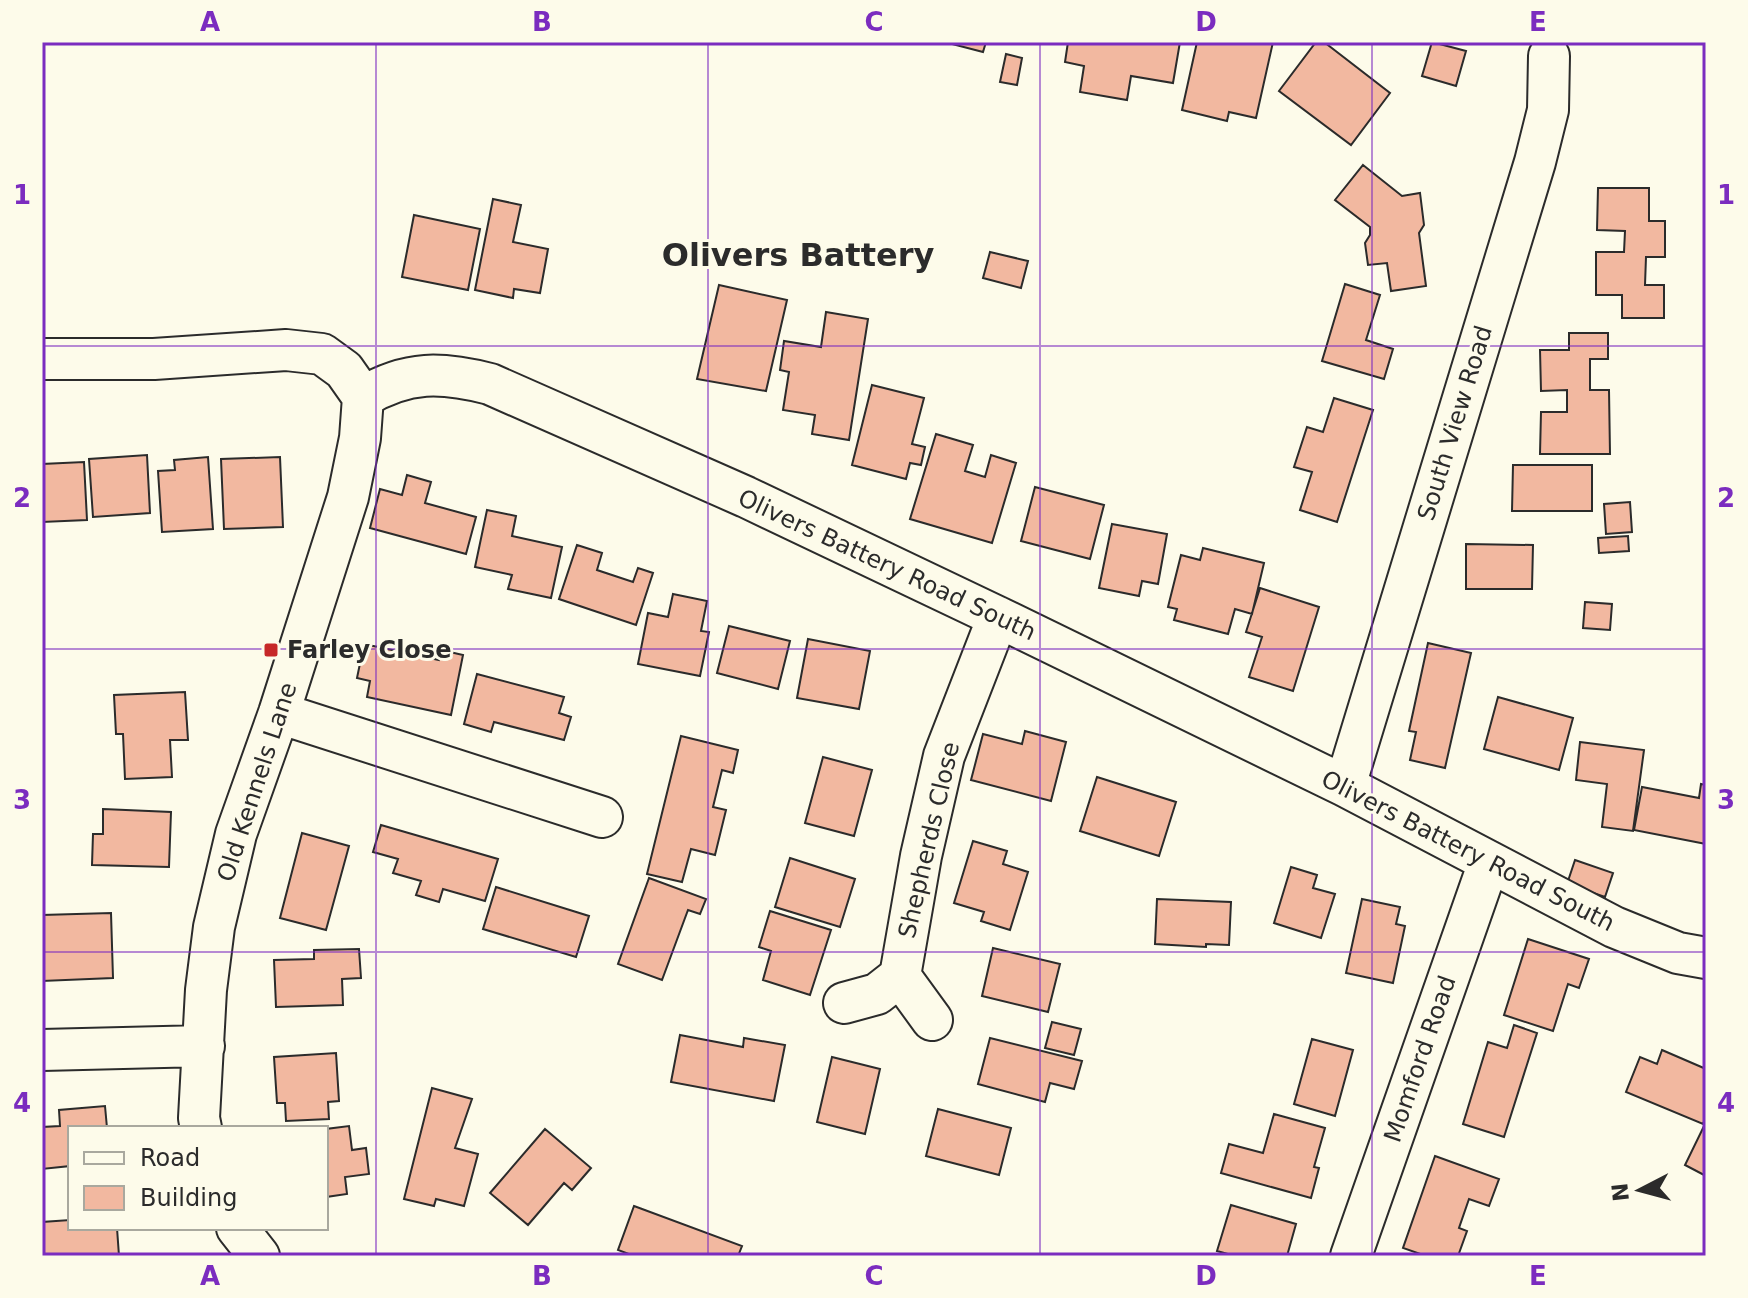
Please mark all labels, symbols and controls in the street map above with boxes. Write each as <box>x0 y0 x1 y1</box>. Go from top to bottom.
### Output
text: A <box>200 7 220 37</box>
text: B <box>532 7 552 37</box>
text: C <box>864 7 884 37</box>
text: D <box>1195 7 1217 37</box>
text: E <box>1529 7 1547 37</box>
text: 1 <box>13 180 31 210</box>
text: 1 <box>1717 180 1735 210</box>
district label: Olivers Battery <box>662 236 934 274</box>
street label: South View Road <box>1412 322 1498 524</box>
text: 2 <box>13 483 31 513</box>
text: 2 <box>1717 483 1735 513</box>
street label: Olivers Battery Road South <box>734 484 1040 646</box>
place label: Farley Close <box>287 636 451 664</box>
marker: Farley Close <box>262 641 280 659</box>
street label: Old Kennels Lane <box>212 679 302 885</box>
street label: Shepherds Close <box>893 739 965 941</box>
street label: Olivers Battery Road South <box>1317 765 1619 937</box>
text: 3 <box>13 785 31 815</box>
text: 3 <box>1717 785 1735 815</box>
street label: Momford Road <box>1378 972 1462 1146</box>
text: 4 <box>13 1088 31 1118</box>
text: 4 <box>1717 1088 1735 1118</box>
legend <box>68 1126 328 1230</box>
text: Road <box>140 1144 200 1172</box>
north arrow <box>1600 1150 1680 1230</box>
text: N <box>1607 1182 1634 1203</box>
text: Building <box>140 1184 237 1212</box>
text: A <box>200 1261 220 1291</box>
text: B <box>532 1261 552 1291</box>
text: C <box>864 1261 884 1291</box>
text: D <box>1195 1261 1217 1291</box>
text: E <box>1529 1261 1547 1291</box>

